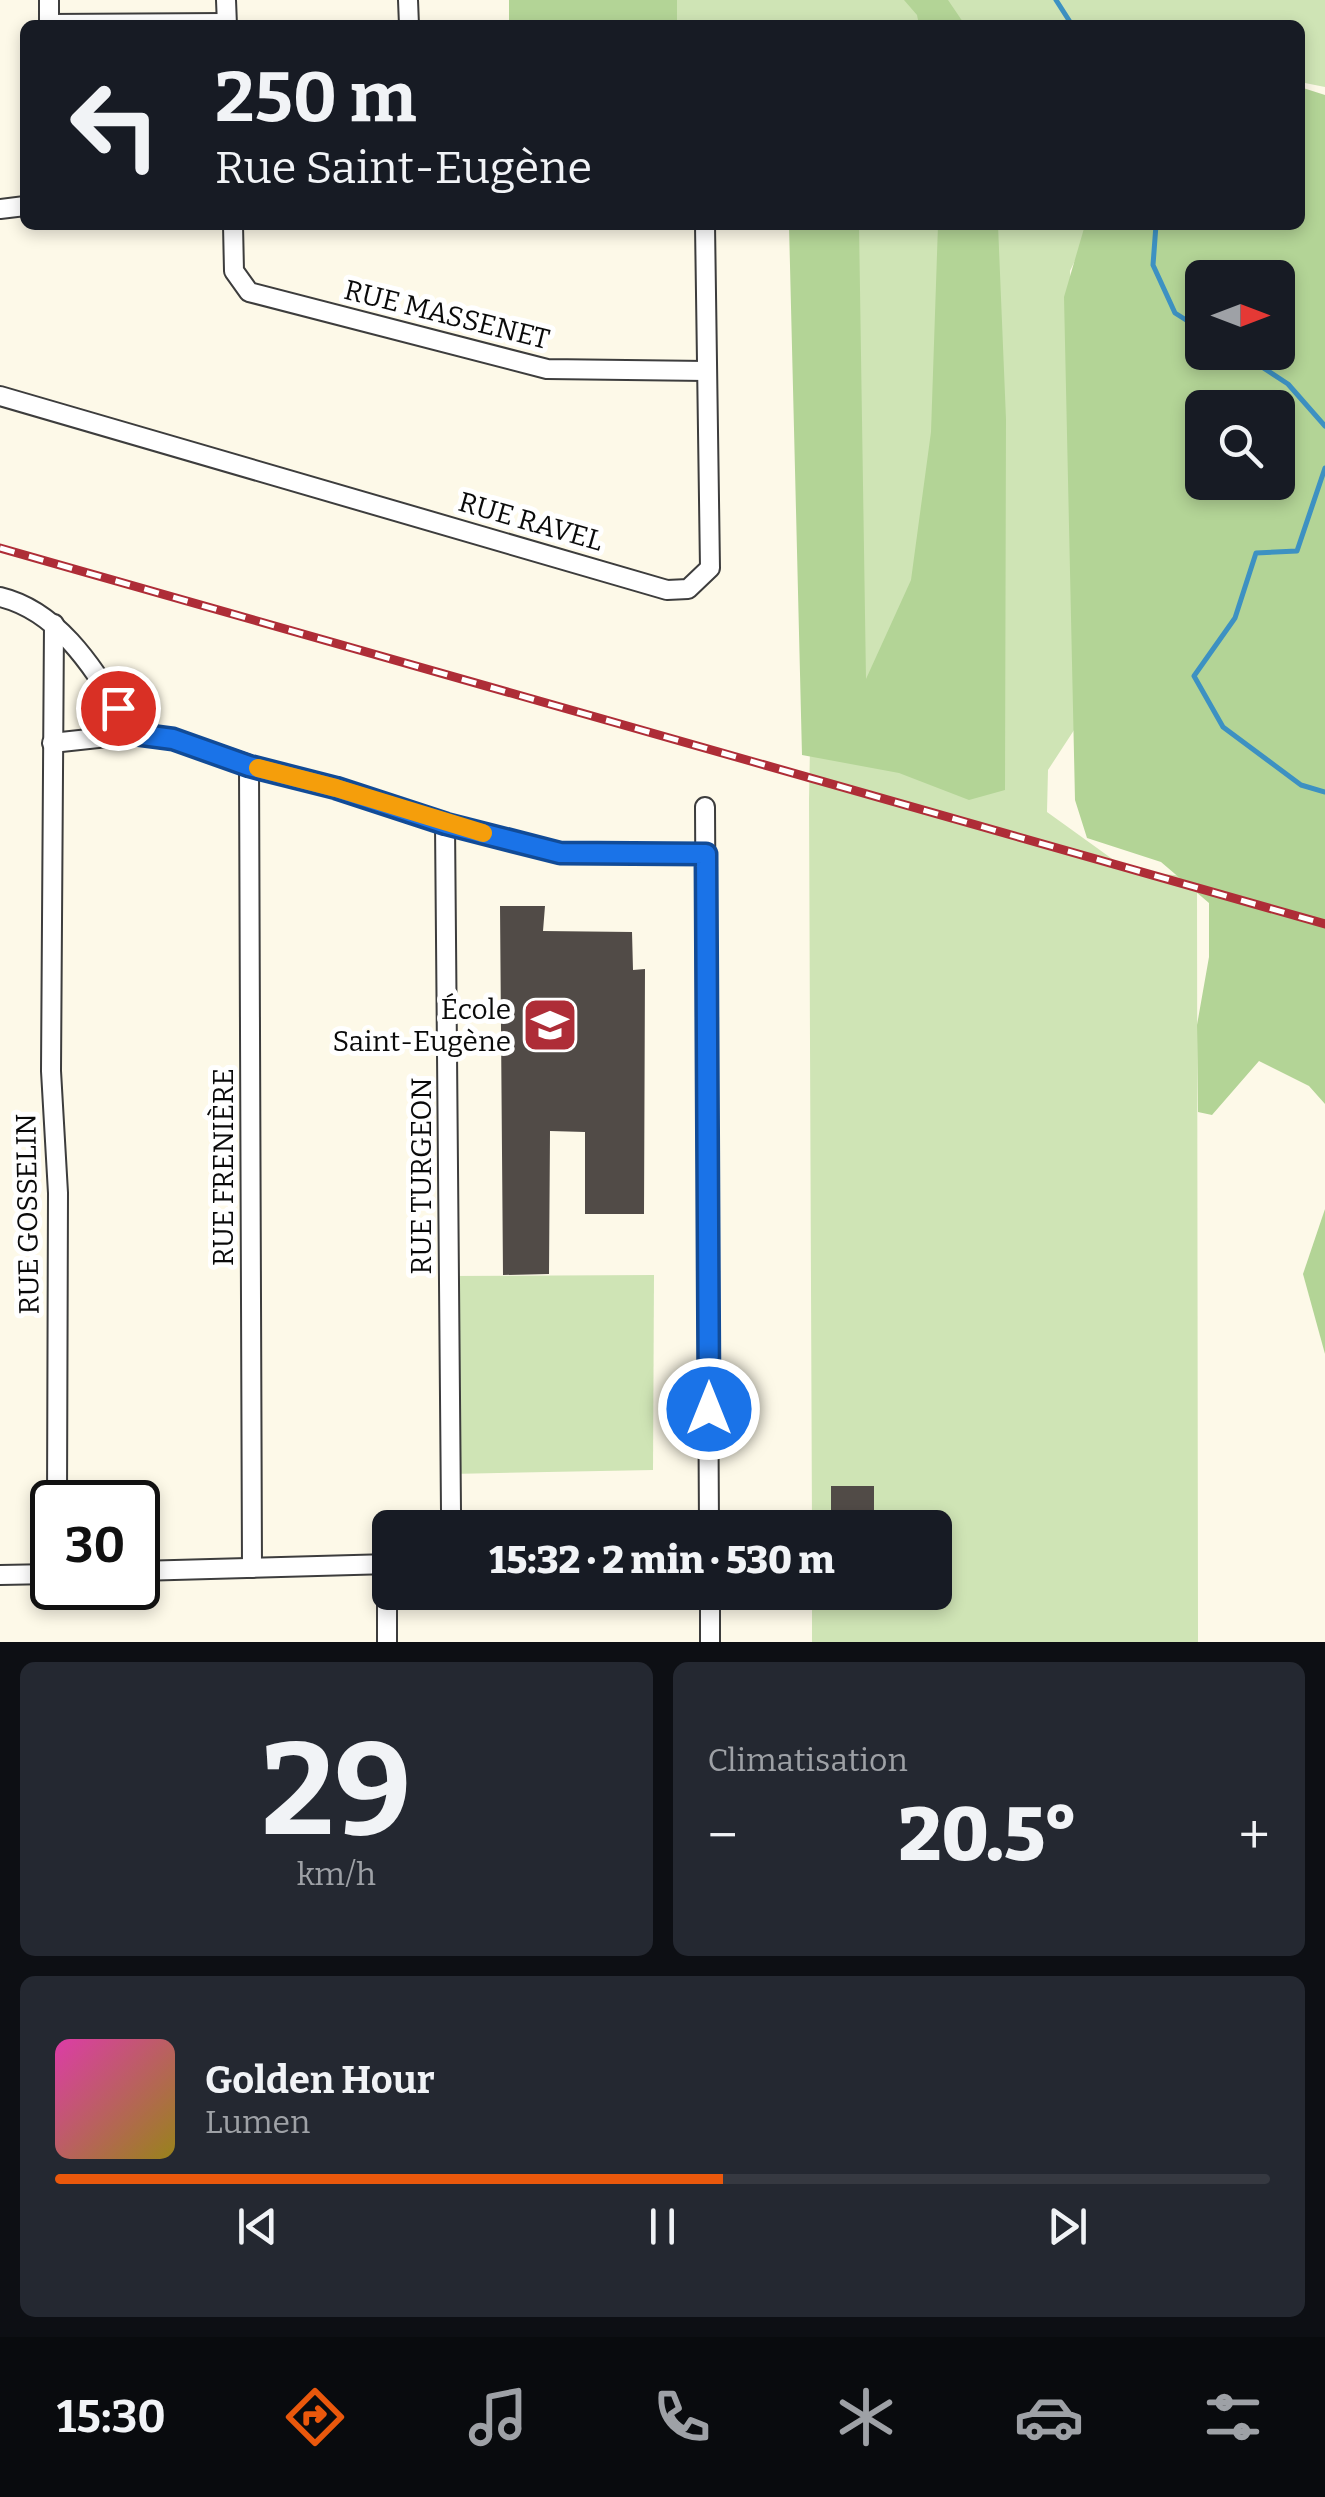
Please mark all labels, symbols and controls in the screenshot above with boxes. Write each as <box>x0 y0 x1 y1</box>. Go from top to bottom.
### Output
text: 250 m <box>215 56 417 140</box>
icon: left <box>50 60 180 190</box>
text: Rue Saint-Eugène <box>215 141 592 195</box>
north arrow <box>1185 260 1295 370</box>
map controls <box>1185 260 1295 500</box>
street label: RUE MASSENET <box>341 273 553 356</box>
button: search <box>1185 390 1295 500</box>
street label: RUE RAVEL <box>455 485 607 558</box>
pin <box>76 666 161 751</box>
icon: arrive <box>91 681 146 736</box>
place label: École Saint-Eugène <box>333 992 511 1058</box>
school or university icon: École Saint-Eugène <box>520 995 580 1055</box>
street label: RUE FRENIÈRE <box>206 1068 240 1266</box>
street label: RUE TURGEON <box>405 1078 438 1274</box>
street label: RUE GOSSELIN <box>9 1113 46 1315</box>
position arrow <box>657 1357 761 1461</box>
speed limit sign: 30 <box>30 1480 160 1610</box>
text: 15:32 · 2 min · 530 m <box>489 1537 835 1583</box>
text: 29 <box>261 1712 411 1868</box>
text: Climatisation <box>708 1741 908 1779</box>
text: 20.5° <box>898 1790 1078 1880</box>
text: − <box>708 1803 738 1869</box>
text: + <box>1239 1803 1270 1869</box>
text: km/h <box>297 1855 376 1893</box>
text: Golden Hour <box>205 2057 435 2103</box>
text: Lumen <box>205 2103 310 2141</box>
icon: previous <box>230 2199 285 2254</box>
icon: pause <box>635 2199 690 2254</box>
icon: next <box>1040 2199 1095 2254</box>
icon: directions <box>280 2382 350 2452</box>
icon: music <box>463 2382 533 2452</box>
icon: phone <box>647 2382 717 2452</box>
icon: climate <box>831 2382 901 2452</box>
icon: car <box>1014 2382 1084 2452</box>
icon: filters <box>1198 2382 1268 2452</box>
text: 15:30 <box>57 2390 166 2444</box>

